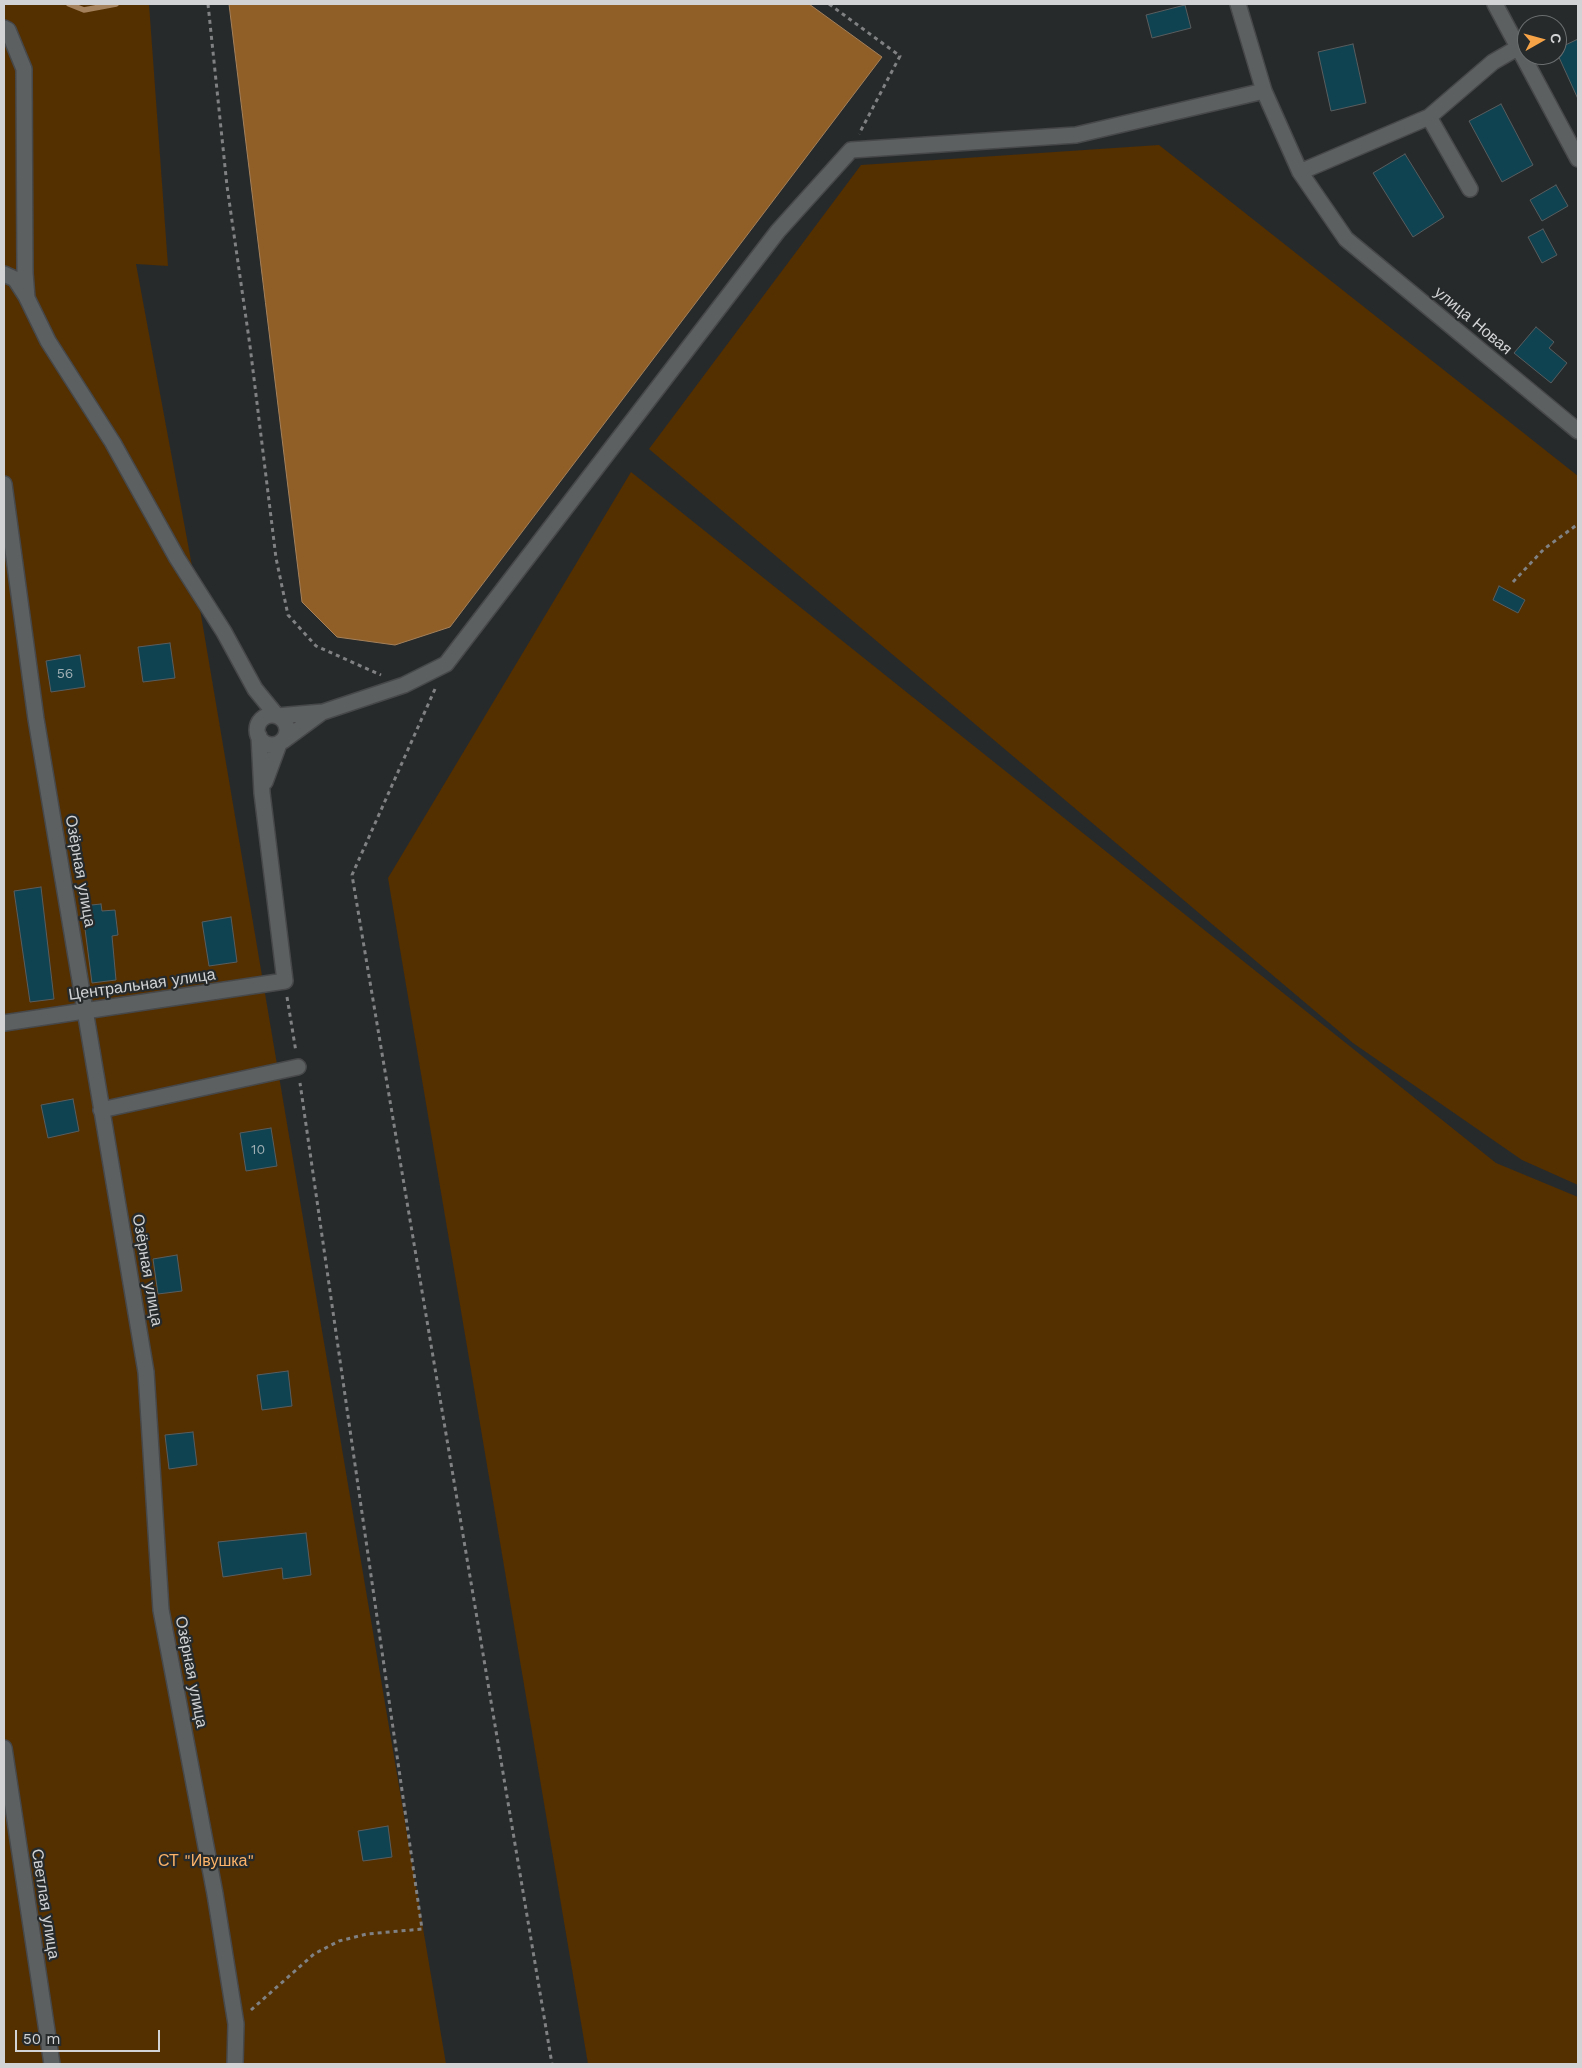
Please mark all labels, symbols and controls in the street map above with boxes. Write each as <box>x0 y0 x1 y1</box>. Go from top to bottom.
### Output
north arrow <box>1517 15 1567 65</box>
text: С <box>1547 32 1564 44</box>
street label: улица Новая <box>1430 283 1516 359</box>
house number: 56 <box>57 666 73 682</box>
street label: Озёрная улица <box>61 813 99 929</box>
street label: Центральная улица <box>67 965 217 1005</box>
house number: 10 <box>251 1142 265 1158</box>
street label: Озёрная улица <box>128 1212 166 1328</box>
street label: Озёрная улица <box>171 1615 211 1729</box>
street label: Светлая улица <box>27 1847 63 1961</box>
park label: СТ "Ивушка" <box>158 1851 254 1871</box>
scale bar <box>18 2020 162 2052</box>
text: 50 m <box>23 2030 60 2048</box>

